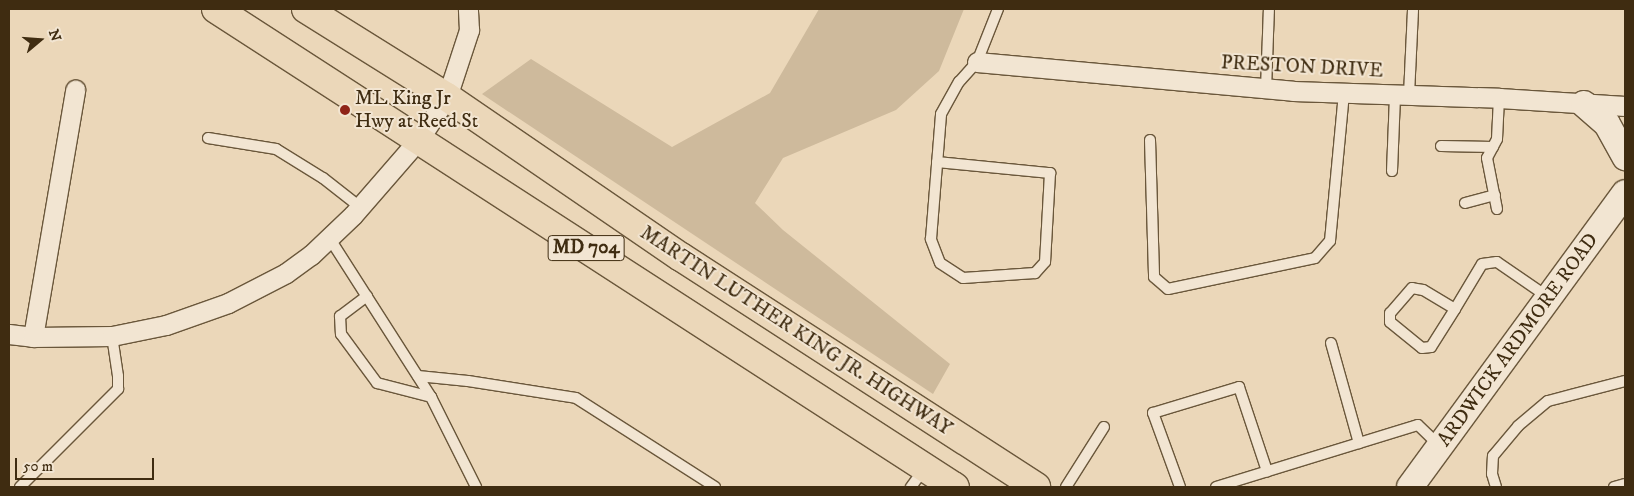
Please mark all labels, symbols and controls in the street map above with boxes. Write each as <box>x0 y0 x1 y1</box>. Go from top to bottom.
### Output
north arrow <box>15 15 65 65</box>
text: N <box>44 27 65 44</box>
street label: PRESTON DRIVE <box>1220 51 1384 83</box>
place label: ML King Jr Hwy at Reed St <box>355 86 478 133</box>
marker: ML King Jr Hwy at Reed St <box>339 104 351 116</box>
street label: MARTIN LUTHER KING JR. HIGHWAY <box>635 221 957 441</box>
street label: ARDWICK ARDMORE ROAD <box>1432 229 1604 451</box>
road number: MD 704 <box>547 232 625 264</box>
scale bar <box>18 448 156 480</box>
text: 50 m <box>23 457 53 476</box>

